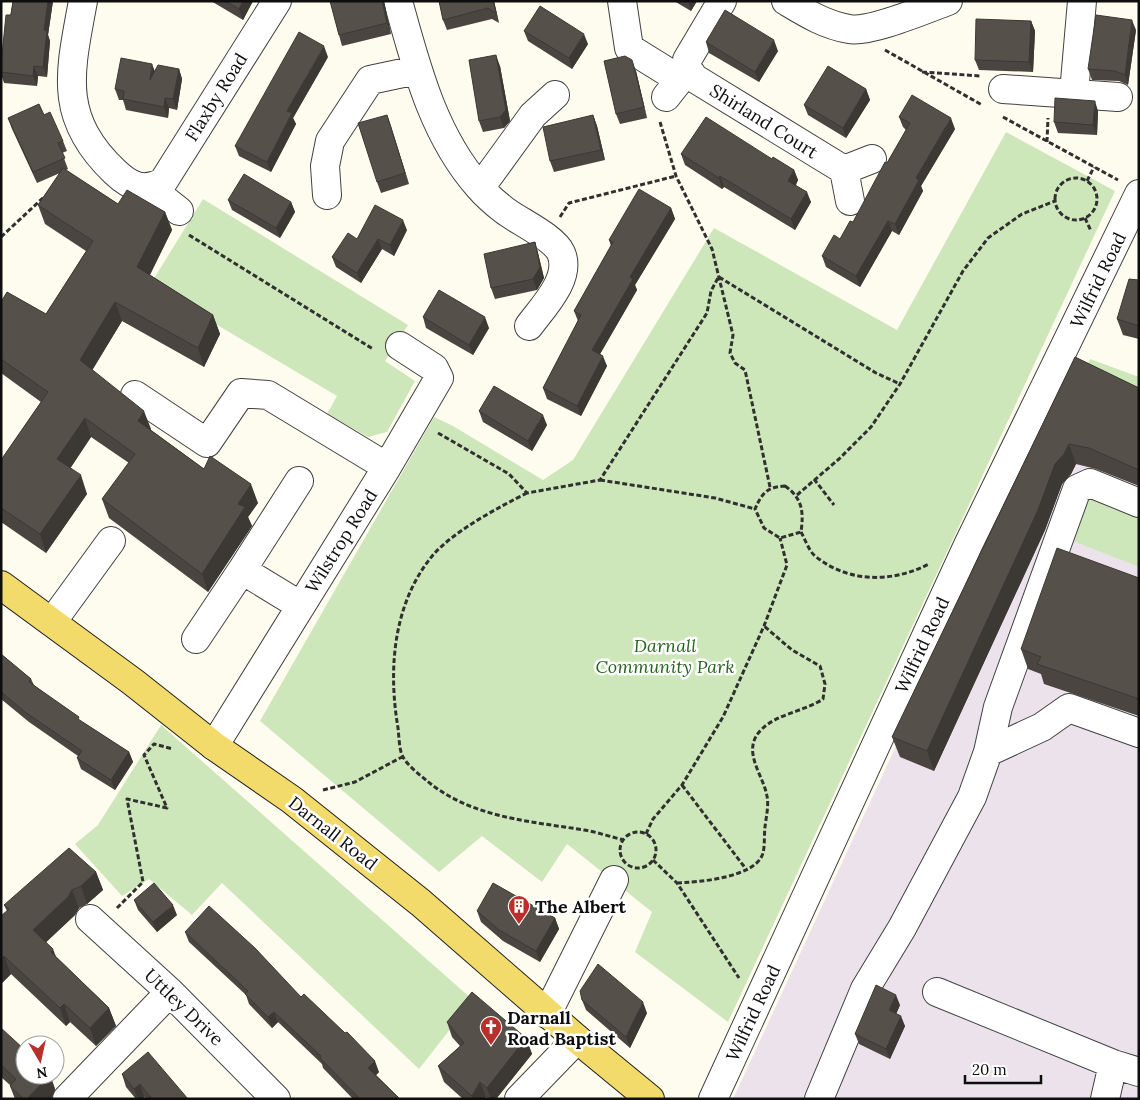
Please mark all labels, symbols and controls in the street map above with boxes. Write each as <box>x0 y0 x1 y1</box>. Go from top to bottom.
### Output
street label: Flaxby Road <box>180 48 252 145</box>
street label: Shirland Court <box>706 79 822 163</box>
street label: Wilfrid Road <box>1065 228 1131 332</box>
street label: Wilstrop Road <box>300 485 382 597</box>
street label: Wilfrid Road <box>890 593 954 697</box>
park label: Darnall Community Park <box>595 634 735 678</box>
street label: Darnall Road <box>284 791 382 875</box>
building icon: The Albert <box>507 894 531 925</box>
place label: The Albert <box>535 895 627 918</box>
street label: Wilfrid Road <box>721 961 785 1065</box>
street label: Uttley Drive <box>140 964 229 1051</box>
place label: Darnall Road Baptist <box>507 1006 616 1050</box>
church icon: Darnall Road Baptist <box>479 1015 503 1046</box>
north arrow <box>15 1035 65 1085</box>
scale bar <box>965 1052 1041 1084</box>
text: 20 m <box>972 1060 1007 1079</box>
text: N <box>35 1063 49 1083</box>

